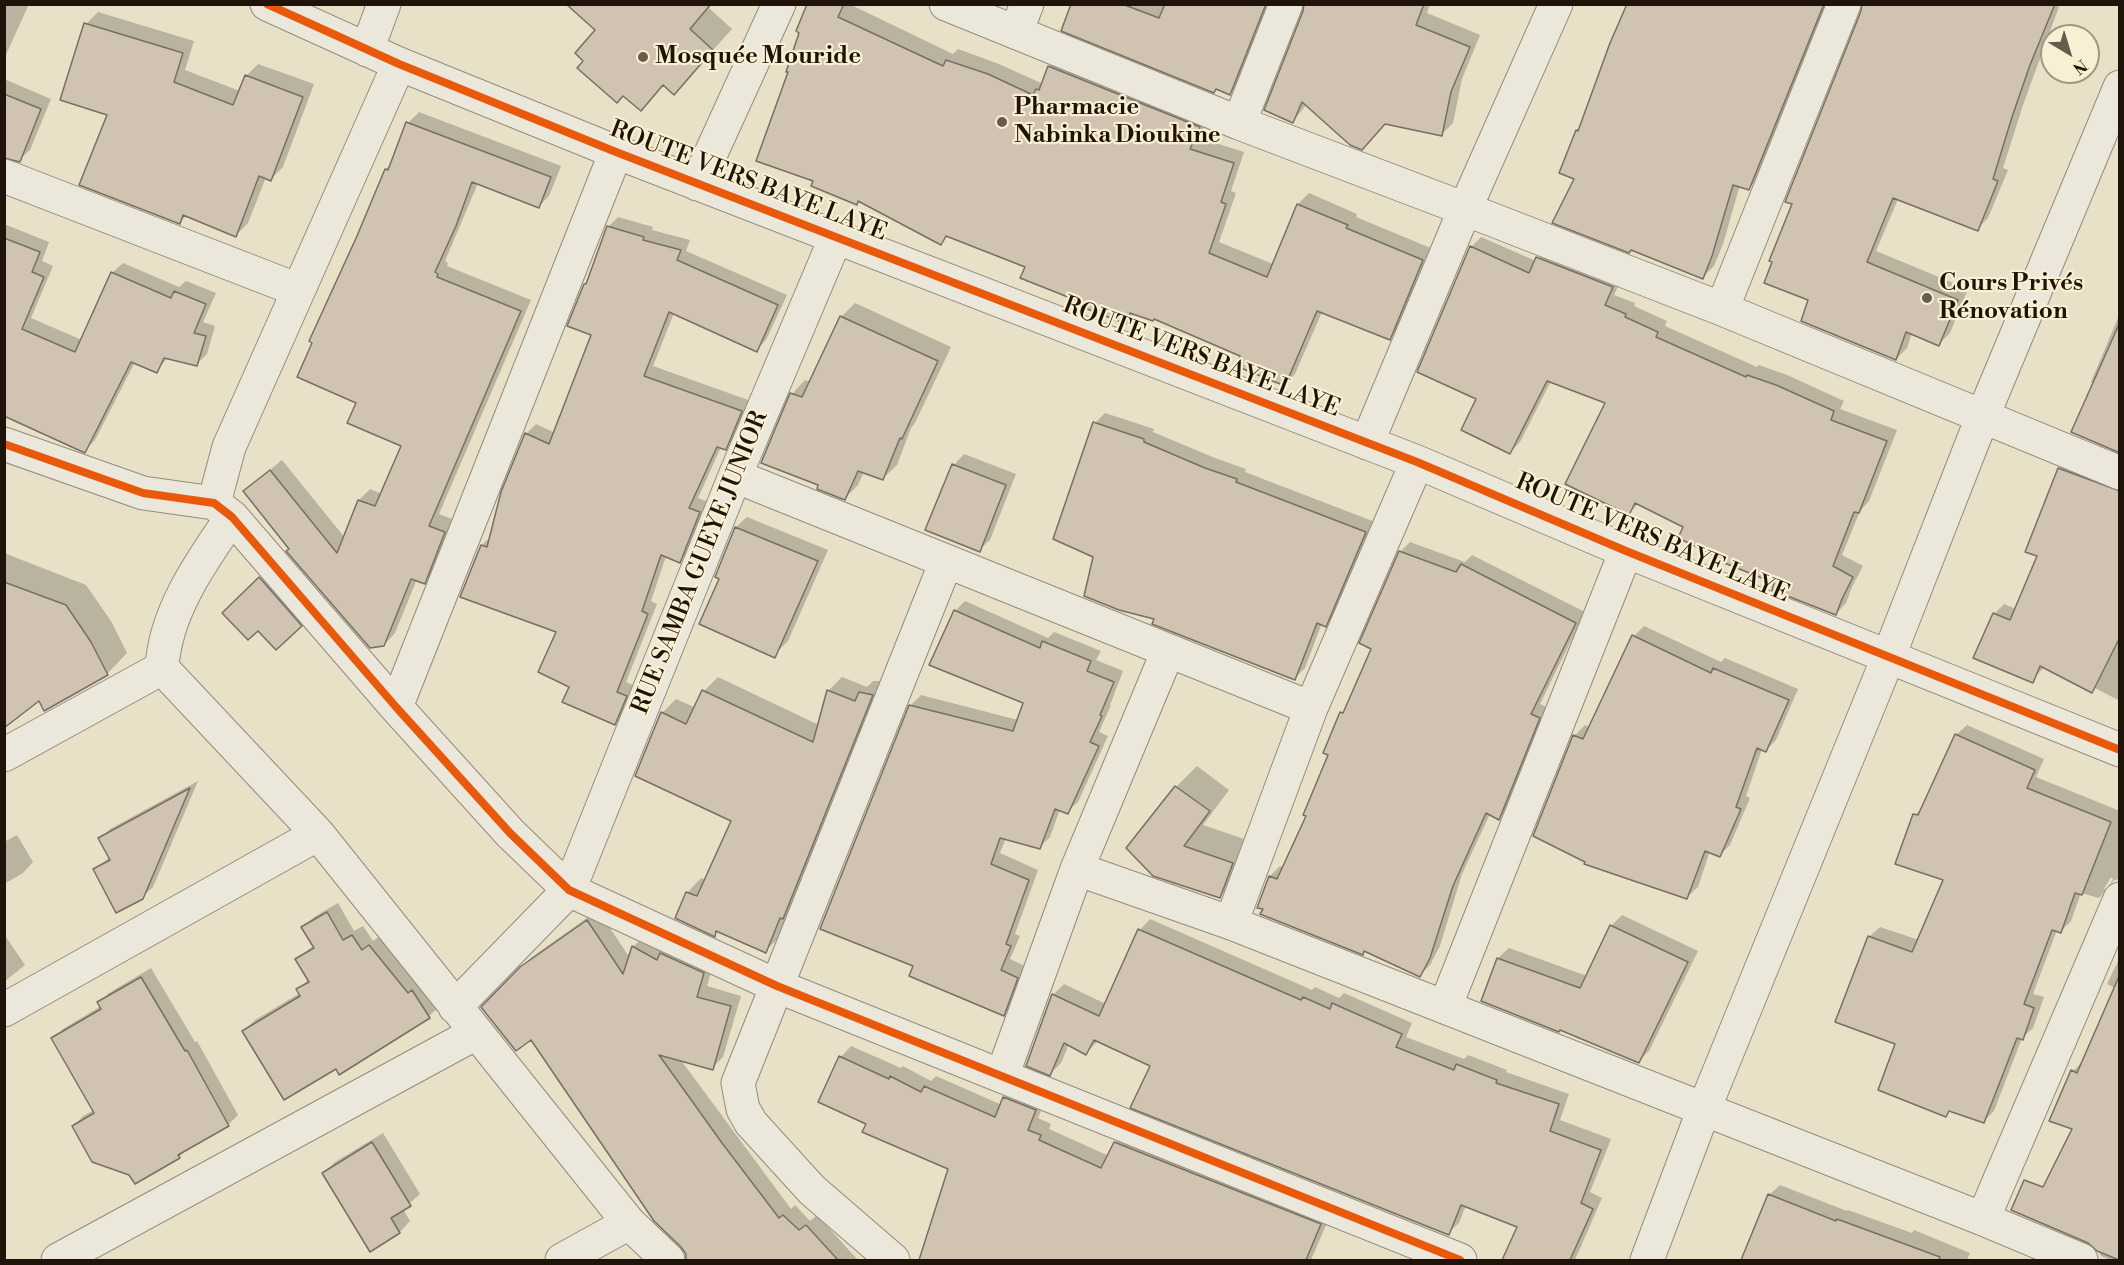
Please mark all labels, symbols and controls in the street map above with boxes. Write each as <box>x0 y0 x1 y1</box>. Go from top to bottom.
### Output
north arrow <box>2040 24 2100 84</box>
place label: Mosquée Mouride <box>655 43 861 71</box>
marker: Mosquée Mouride <box>636 50 650 64</box>
text: N <box>2069 55 2091 78</box>
place label: Pharmacie Nabinka Dioukine <box>1014 94 1221 150</box>
marker: Pharmacie Nabinka Dioukine <box>995 115 1009 129</box>
street label: ROUTE VERS BAYE LAYE <box>605 116 891 248</box>
place label: Cours Privés Rénovation <box>1939 270 2083 326</box>
marker: Cours Privés Rénovation <box>1920 291 1934 305</box>
street label: ROUTE VERS BAYE LAYE <box>1058 292 1344 424</box>
street label: RUE SAMBA GUEYE JUNIOR <box>627 407 775 719</box>
street label: ROUTE VERS BAYE LAYE <box>1511 468 1793 610</box>

